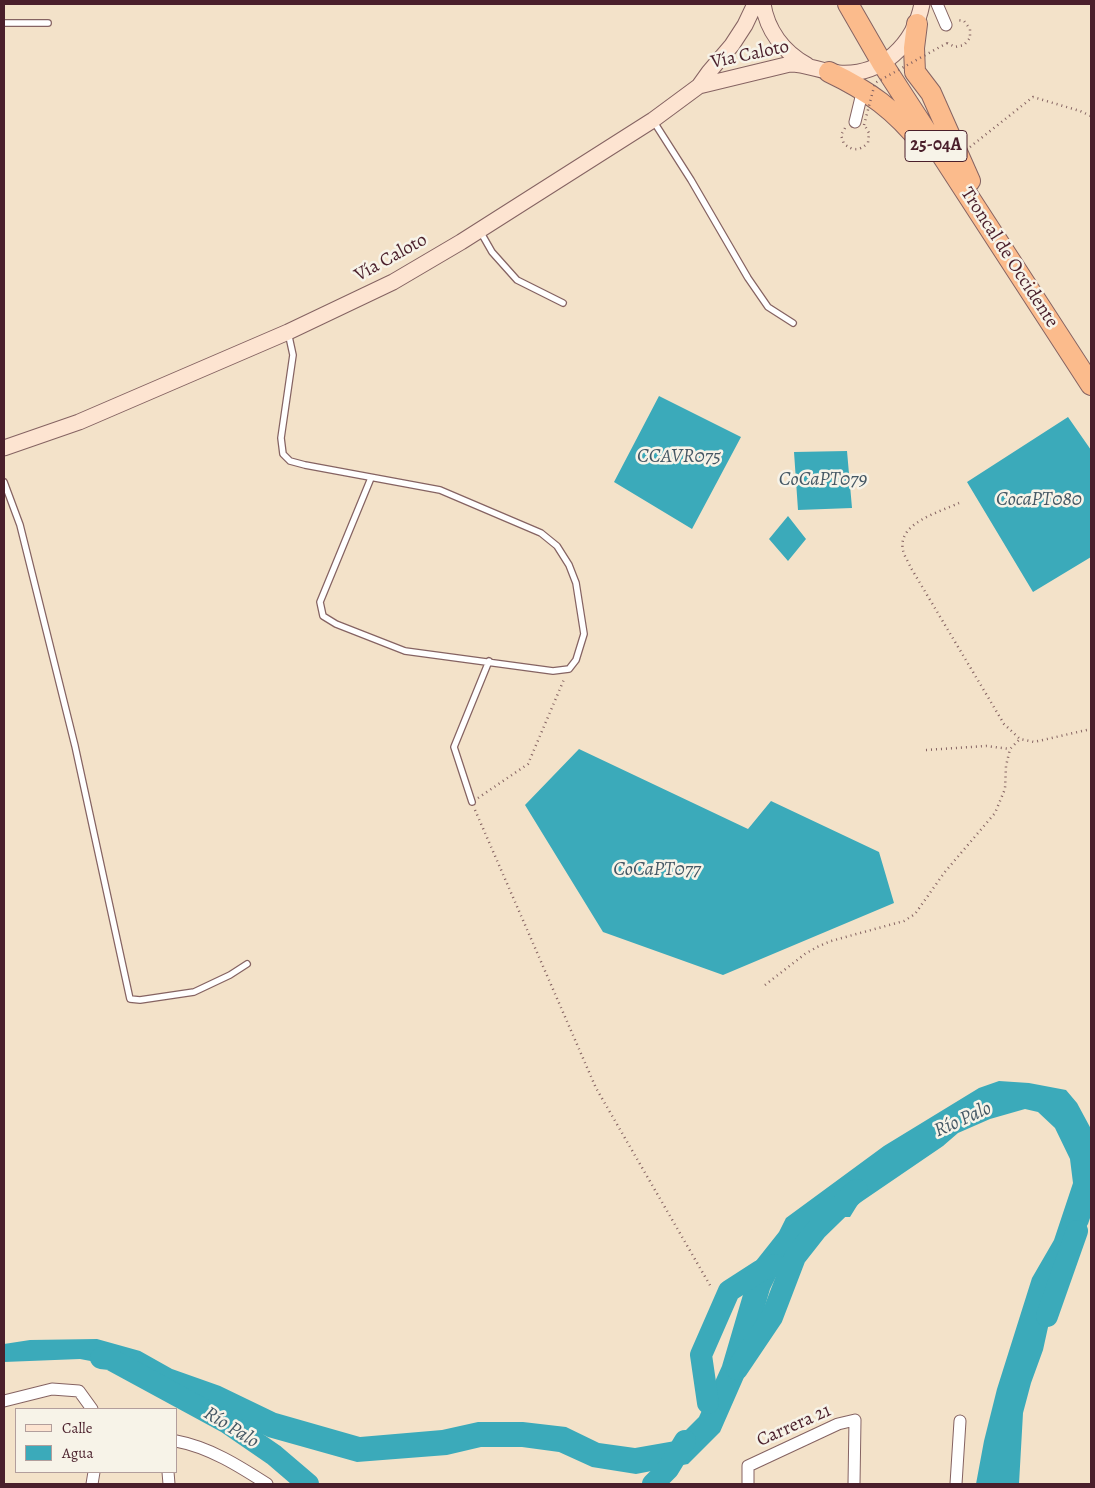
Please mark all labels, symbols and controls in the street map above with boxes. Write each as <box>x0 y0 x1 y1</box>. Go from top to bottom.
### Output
street label: Vía Caloto <box>709 36 791 74</box>
road number: 25-04A <box>905 130 967 162</box>
street label: Troncal de Occidente <box>955 184 1063 332</box>
street label: Vía Caloto <box>351 229 431 287</box>
water label: CCAVR075 <box>637 445 721 469</box>
water label: CoCaPT079 <box>779 468 867 492</box>
water label: CocaPT080 <box>996 488 1082 512</box>
water label: CoCaPT077 <box>613 858 701 882</box>
water label: Río Palo <box>931 1097 995 1143</box>
street label: Carrera 21 <box>753 1400 835 1452</box>
water label: Río Palo <box>199 1402 263 1454</box>
legend <box>15 1408 178 1473</box>
text: Calle <box>62 1418 92 1438</box>
text: Agua <box>62 1443 93 1463</box>

